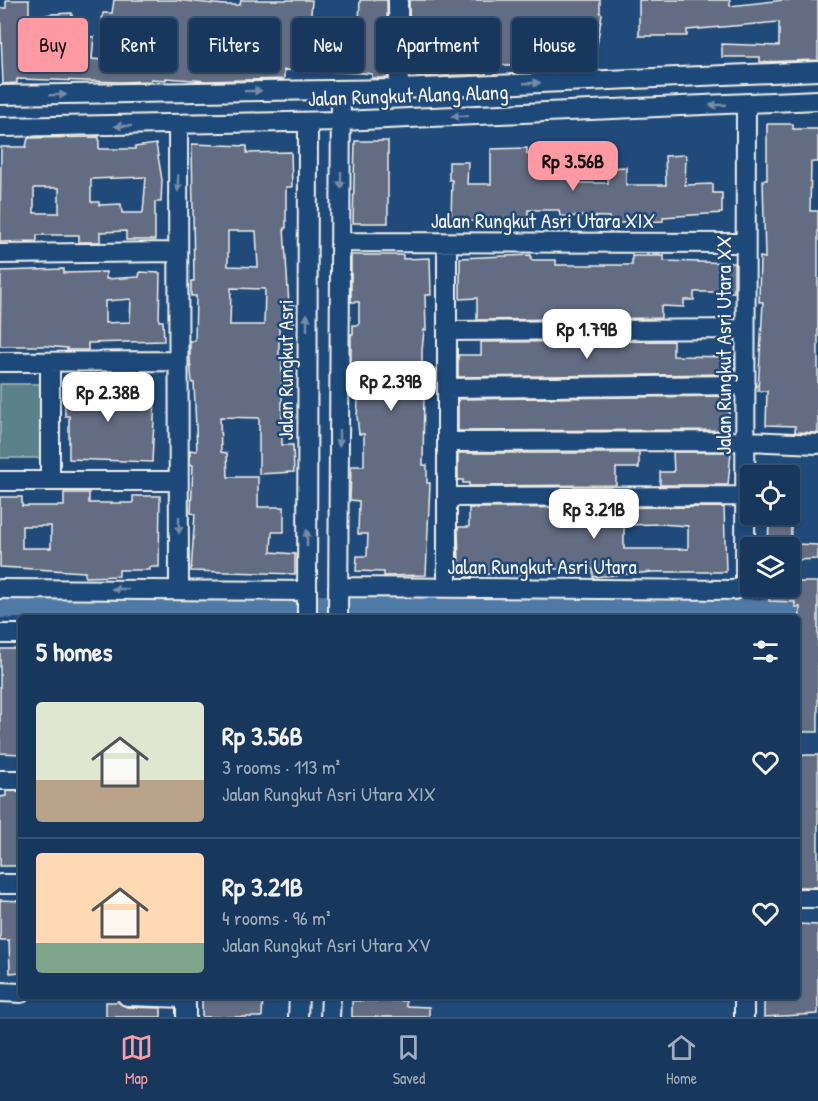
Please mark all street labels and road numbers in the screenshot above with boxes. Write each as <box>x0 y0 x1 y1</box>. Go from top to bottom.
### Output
street label: Jalan Rungkut Alang Alang <box>307 77 509 113</box>
street label: Jalan Rungkut Asri Utara XIX <box>431 206 656 235</box>
street label: Jalan Rungkut Asri Utara XX <box>709 235 738 455</box>
street label: Jalan Rungkut Asri <box>271 299 300 441</box>
street label: Jalan Rungkut Asri Utara <box>447 552 637 581</box>

